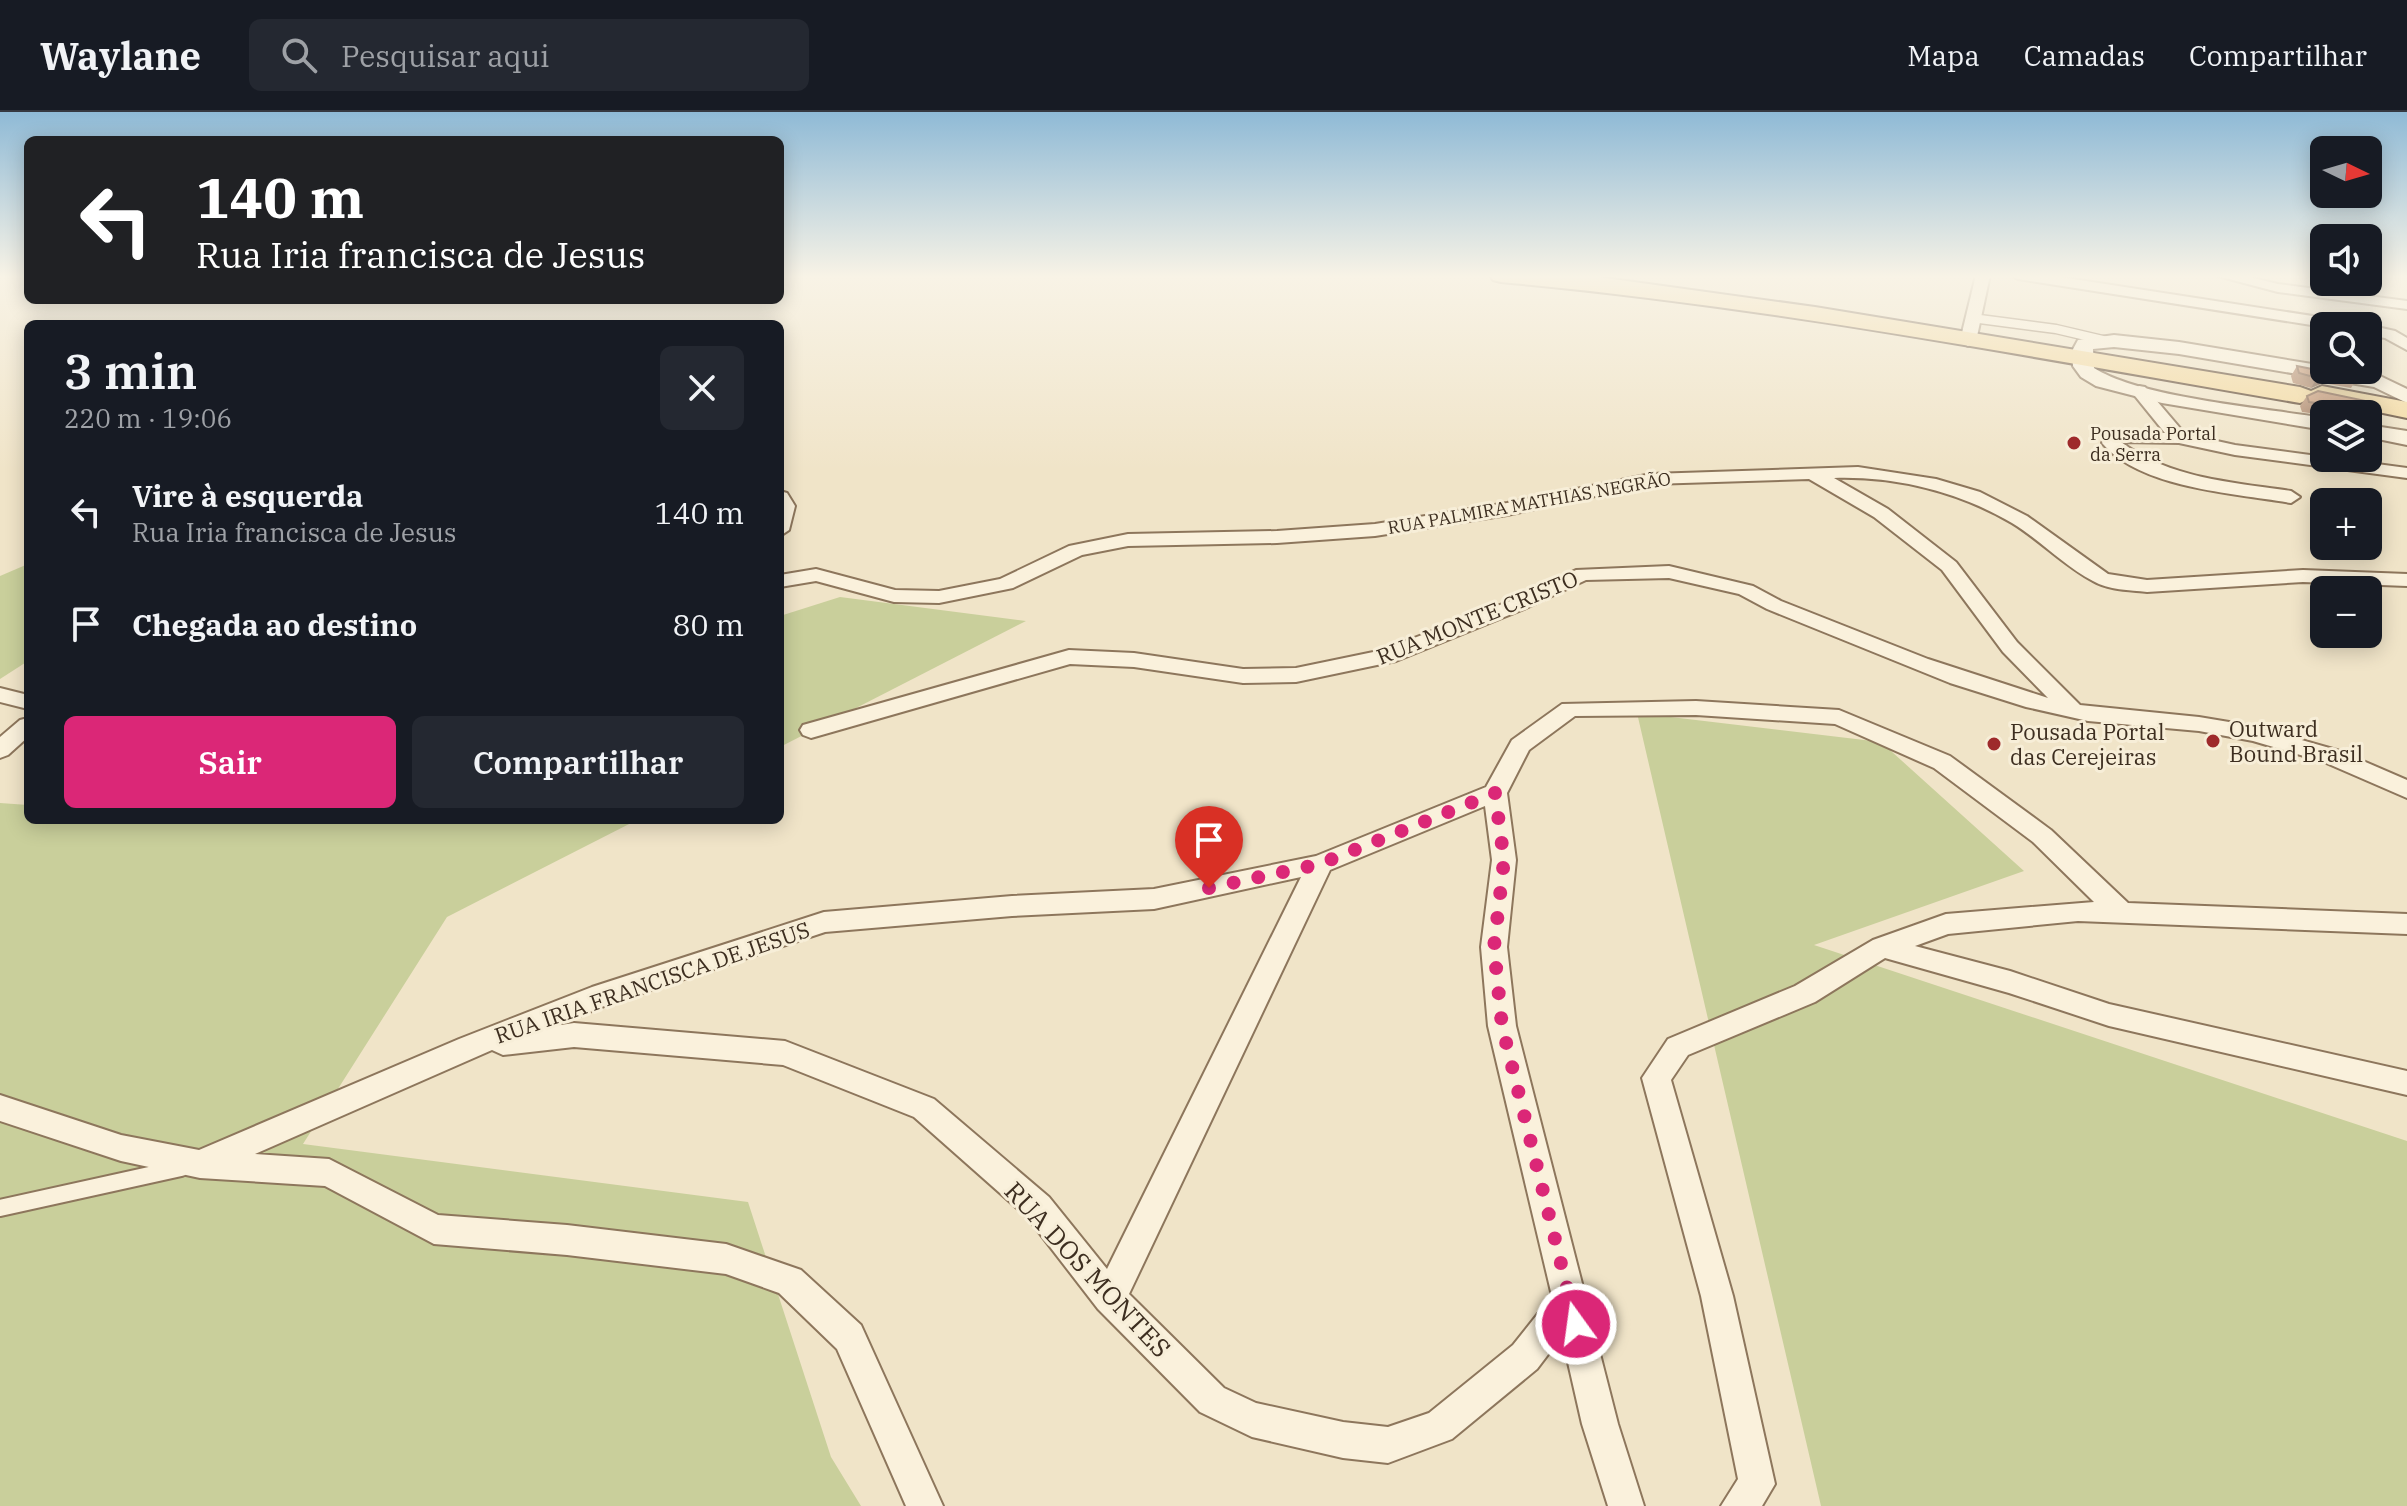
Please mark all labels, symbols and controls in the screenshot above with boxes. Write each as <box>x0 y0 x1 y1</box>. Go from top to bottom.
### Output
search box <box>249 19 809 91</box>
text: Waylane <box>40 31 201 80</box>
icon: search <box>277 33 321 77</box>
text: Pesquisar aqui <box>341 36 550 75</box>
text: Mapa <box>1907 37 1980 74</box>
text: Camadas <box>2024 37 2145 74</box>
text: Compartilhar <box>2189 37 2367 74</box>
north arrow <box>2310 136 2382 208</box>
map controls <box>2310 136 2382 648</box>
text: 140 m <box>196 161 364 233</box>
icon: left <box>64 168 168 272</box>
button: sound <box>2310 224 2382 296</box>
text: Rua Iria francisca de Jesus <box>196 231 645 278</box>
button: search <box>2310 312 2382 384</box>
text: 3 min <box>64 340 197 402</box>
button: close <box>660 346 744 430</box>
button: layers <box>2310 400 2382 472</box>
text: 220 m · 19:06 <box>64 401 232 435</box>
place label: Pousada Portal da Serra <box>2090 422 2217 466</box>
marker: Pousada Portal da Serra <box>2065 434 2083 452</box>
street label: RUA PALMIRA MATHIAS NEGRÃO <box>1386 467 1672 539</box>
text: Vire à esquerda <box>132 476 363 515</box>
button: + <box>2310 488 2382 560</box>
icon: left <box>64 490 108 534</box>
text: 140 m <box>654 493 744 532</box>
text: Rua Iria francisca de Jesus <box>132 515 456 549</box>
street label: RUA MONTE CRISTO <box>1372 563 1582 671</box>
button: − <box>2310 576 2382 648</box>
icon: arrive <box>64 602 108 646</box>
text: Chegada ao destino <box>132 605 417 644</box>
text: 80 m <box>672 605 744 644</box>
place label: Outward Bound Brasil <box>2229 714 2363 768</box>
button: Sair <box>64 716 396 808</box>
button: Compartilhar <box>412 716 744 808</box>
place label: Pousada Portal das Cerejeiras <box>2010 717 2165 771</box>
marker: Outward Bound Brasil <box>2204 732 2222 750</box>
marker: Pousada Portal das Cerejeiras <box>1985 735 2003 753</box>
pin <box>1175 806 1243 888</box>
icon: arrive <box>1187 818 1231 862</box>
street label: RUA IRIA FRANCISCA DE JESUS <box>491 914 813 1050</box>
street label: RUA DOS MONTES <box>998 1174 1178 1364</box>
position arrow <box>1534 1282 1618 1366</box>

